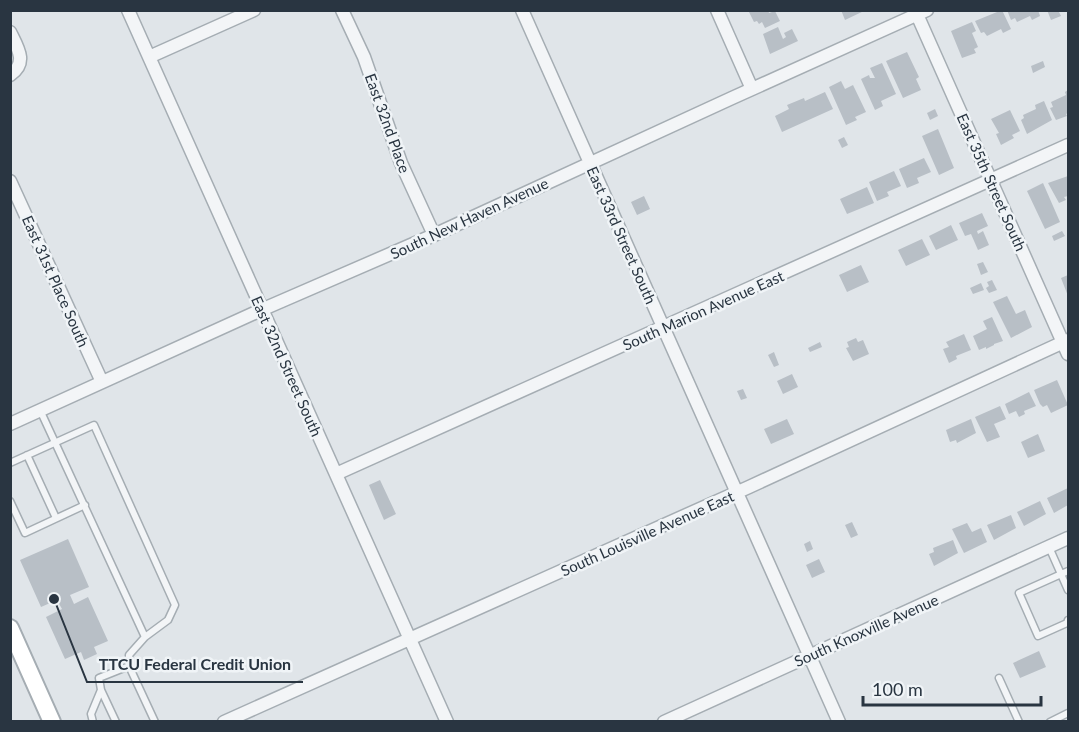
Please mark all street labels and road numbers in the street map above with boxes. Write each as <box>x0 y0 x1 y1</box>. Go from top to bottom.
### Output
street label: East 32nd Place <box>362 71 414 175</box>
street label: East 35th Street South <box>954 110 1030 254</box>
street label: East 33rd Street South <box>584 163 660 307</box>
street label: South New Haven Avenue <box>387 173 551 263</box>
street label: East 31st Place South <box>19 212 93 350</box>
street label: South Marion Avenue East <box>620 266 787 354</box>
street label: East 32nd Street South <box>248 293 326 439</box>
street label: South Louisville Avenue East <box>558 486 737 579</box>
street label: South Knoxville Avenue <box>791 590 941 670</box>

